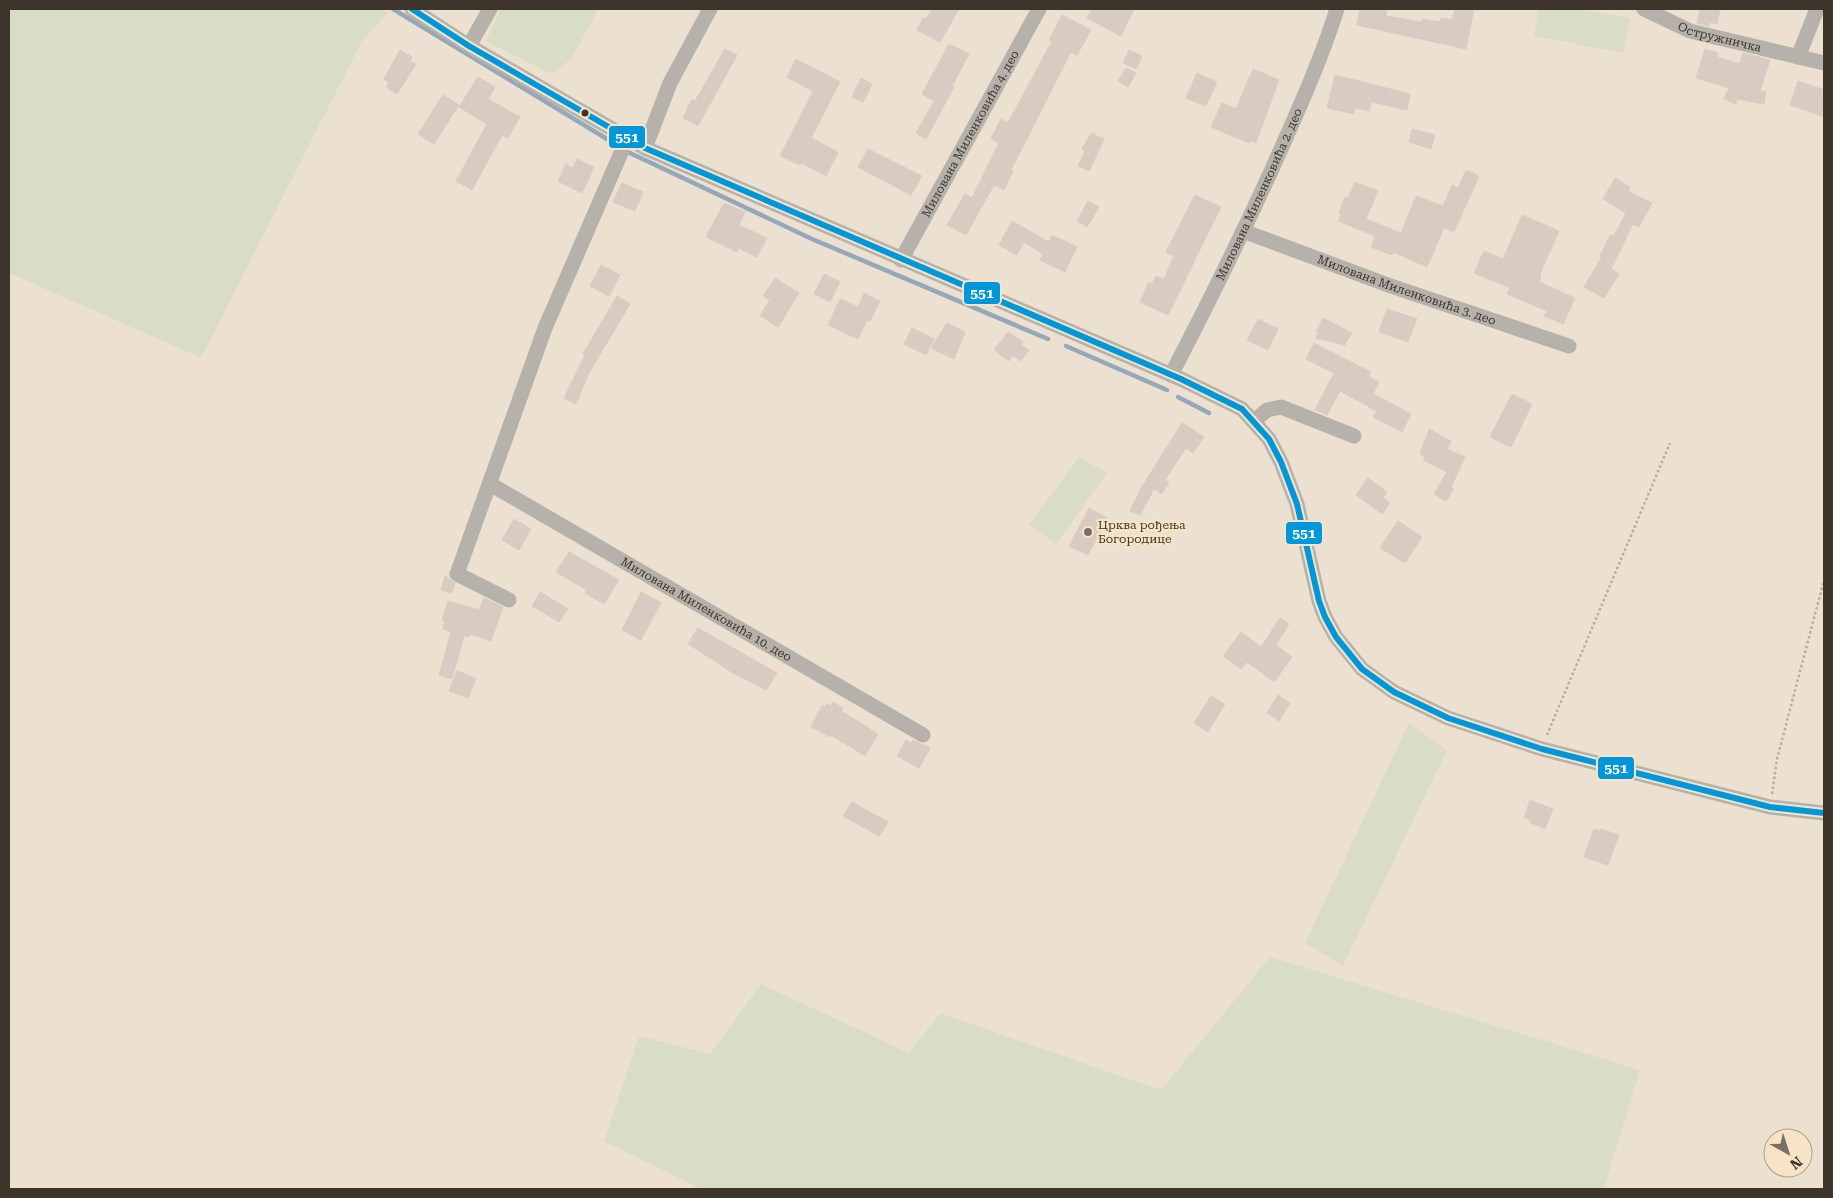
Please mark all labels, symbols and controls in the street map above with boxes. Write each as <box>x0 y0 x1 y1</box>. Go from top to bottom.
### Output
street label: Остружничка <box>1675 19 1763 55</box>
street label: Милована Миленковића 4. део <box>919 48 1022 220</box>
street label: Милована Миленковића 2. део <box>1213 106 1305 283</box>
unlabelled marker <box>580 108 590 118</box>
line badge: 551 <box>608 125 646 149</box>
text: 551 <box>615 129 639 145</box>
street label: Милована Миленковића 3. део <box>1315 252 1498 328</box>
line badge: 551 <box>963 281 1001 305</box>
text: 551 <box>970 285 994 301</box>
place label: Црква рођења Богородице <box>1098 518 1186 546</box>
line badge: 551 <box>1285 521 1323 545</box>
text: 551 <box>1292 525 1316 541</box>
marker: Црква рођења Богородице <box>1082 526 1094 538</box>
street label: Милована Миленковића 10. део <box>618 554 794 664</box>
line badge: 551 <box>1597 756 1635 780</box>
text: 551 <box>1604 760 1628 776</box>
north arrow <box>1763 1128 1813 1178</box>
text: N <box>1787 1153 1805 1173</box>

